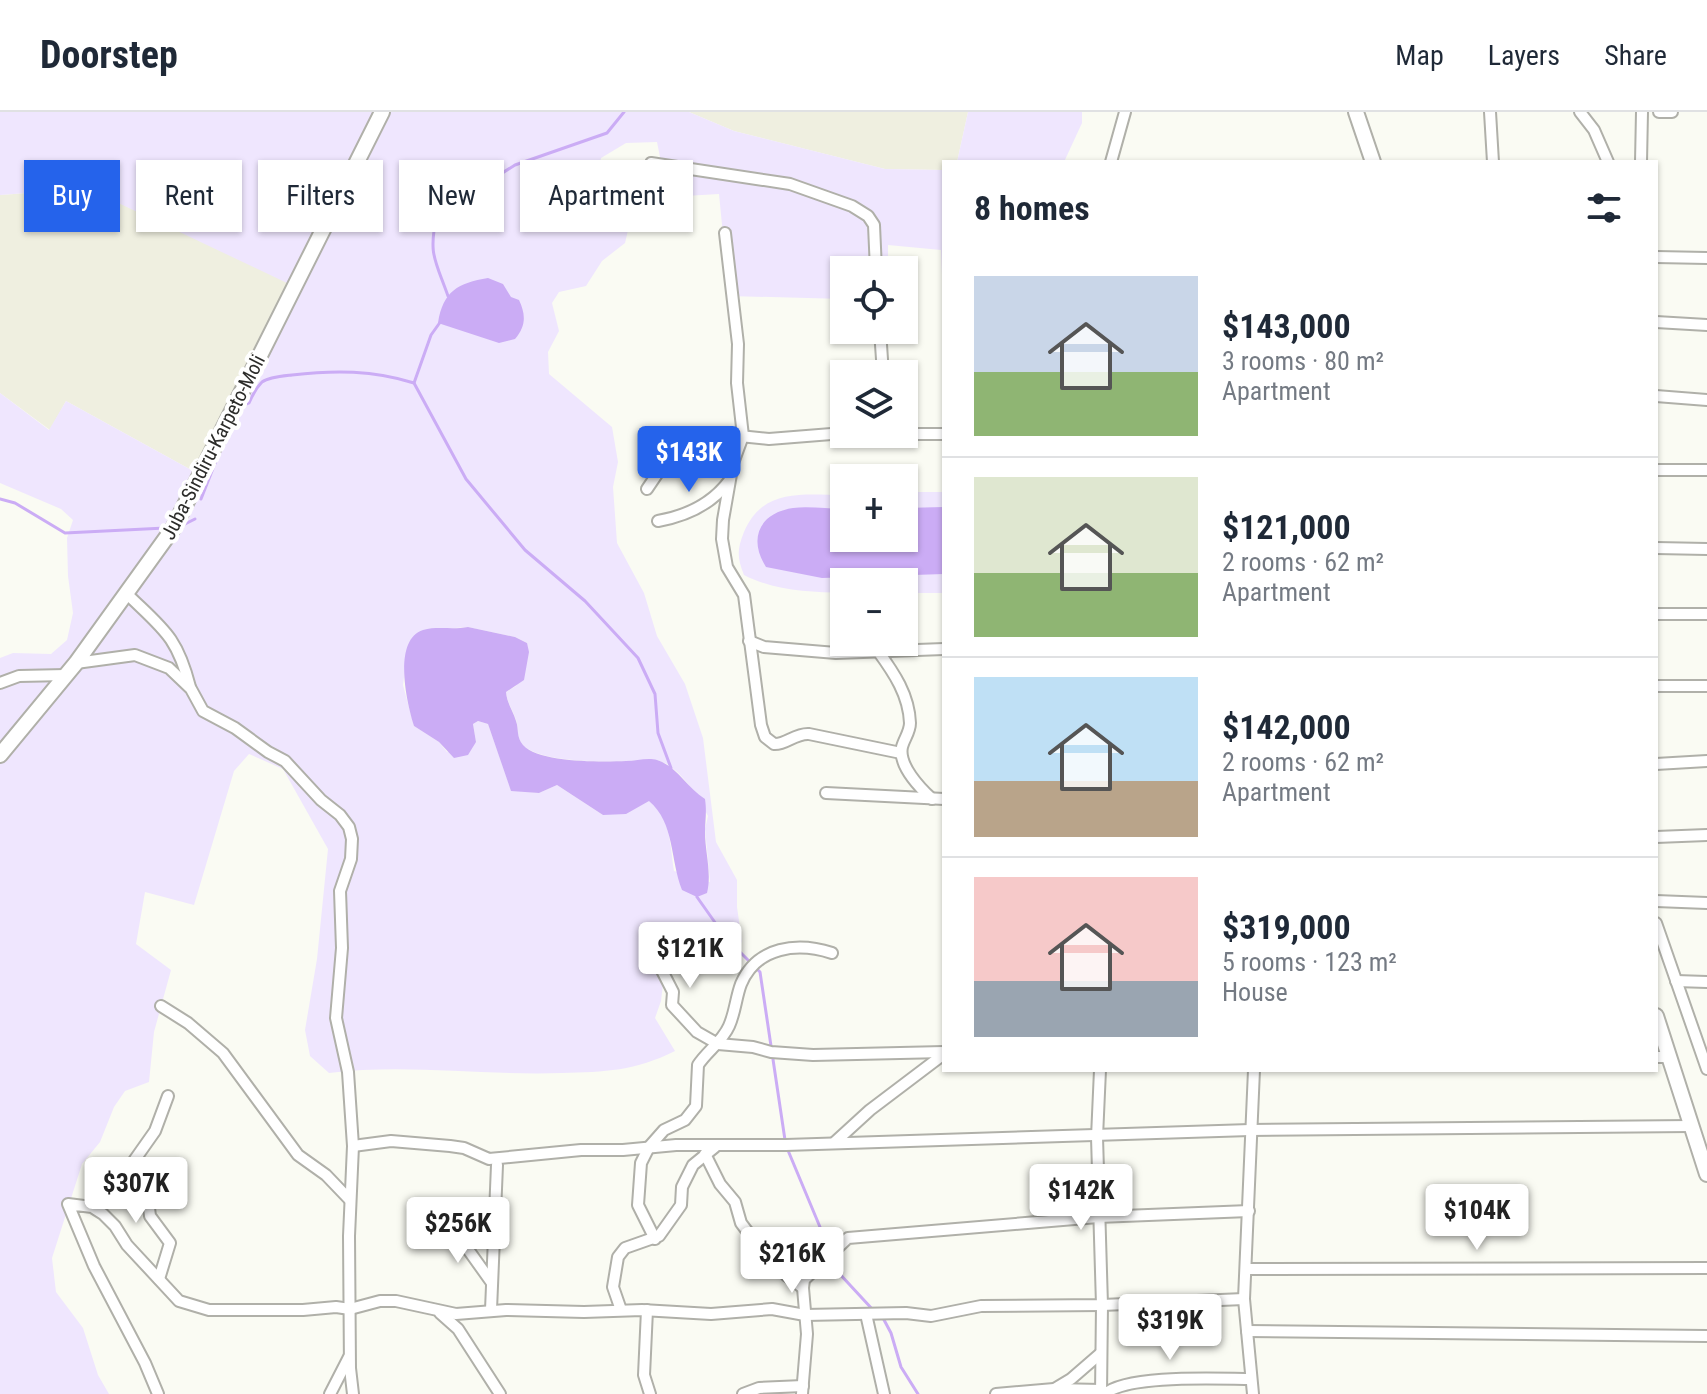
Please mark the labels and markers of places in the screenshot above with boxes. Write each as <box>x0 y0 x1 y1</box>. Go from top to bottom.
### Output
pin: $143K <box>633 426 745 494</box>
pin: $121K <box>634 922 746 990</box>
pin: $307K <box>80 1157 192 1225</box>
pin: $142K <box>1025 1164 1137 1232</box>
pin: $104K <box>1421 1184 1533 1252</box>
pin: $256K <box>402 1197 514 1265</box>
pin: $216K <box>736 1227 848 1295</box>
pin: $319K <box>1114 1294 1226 1362</box>

